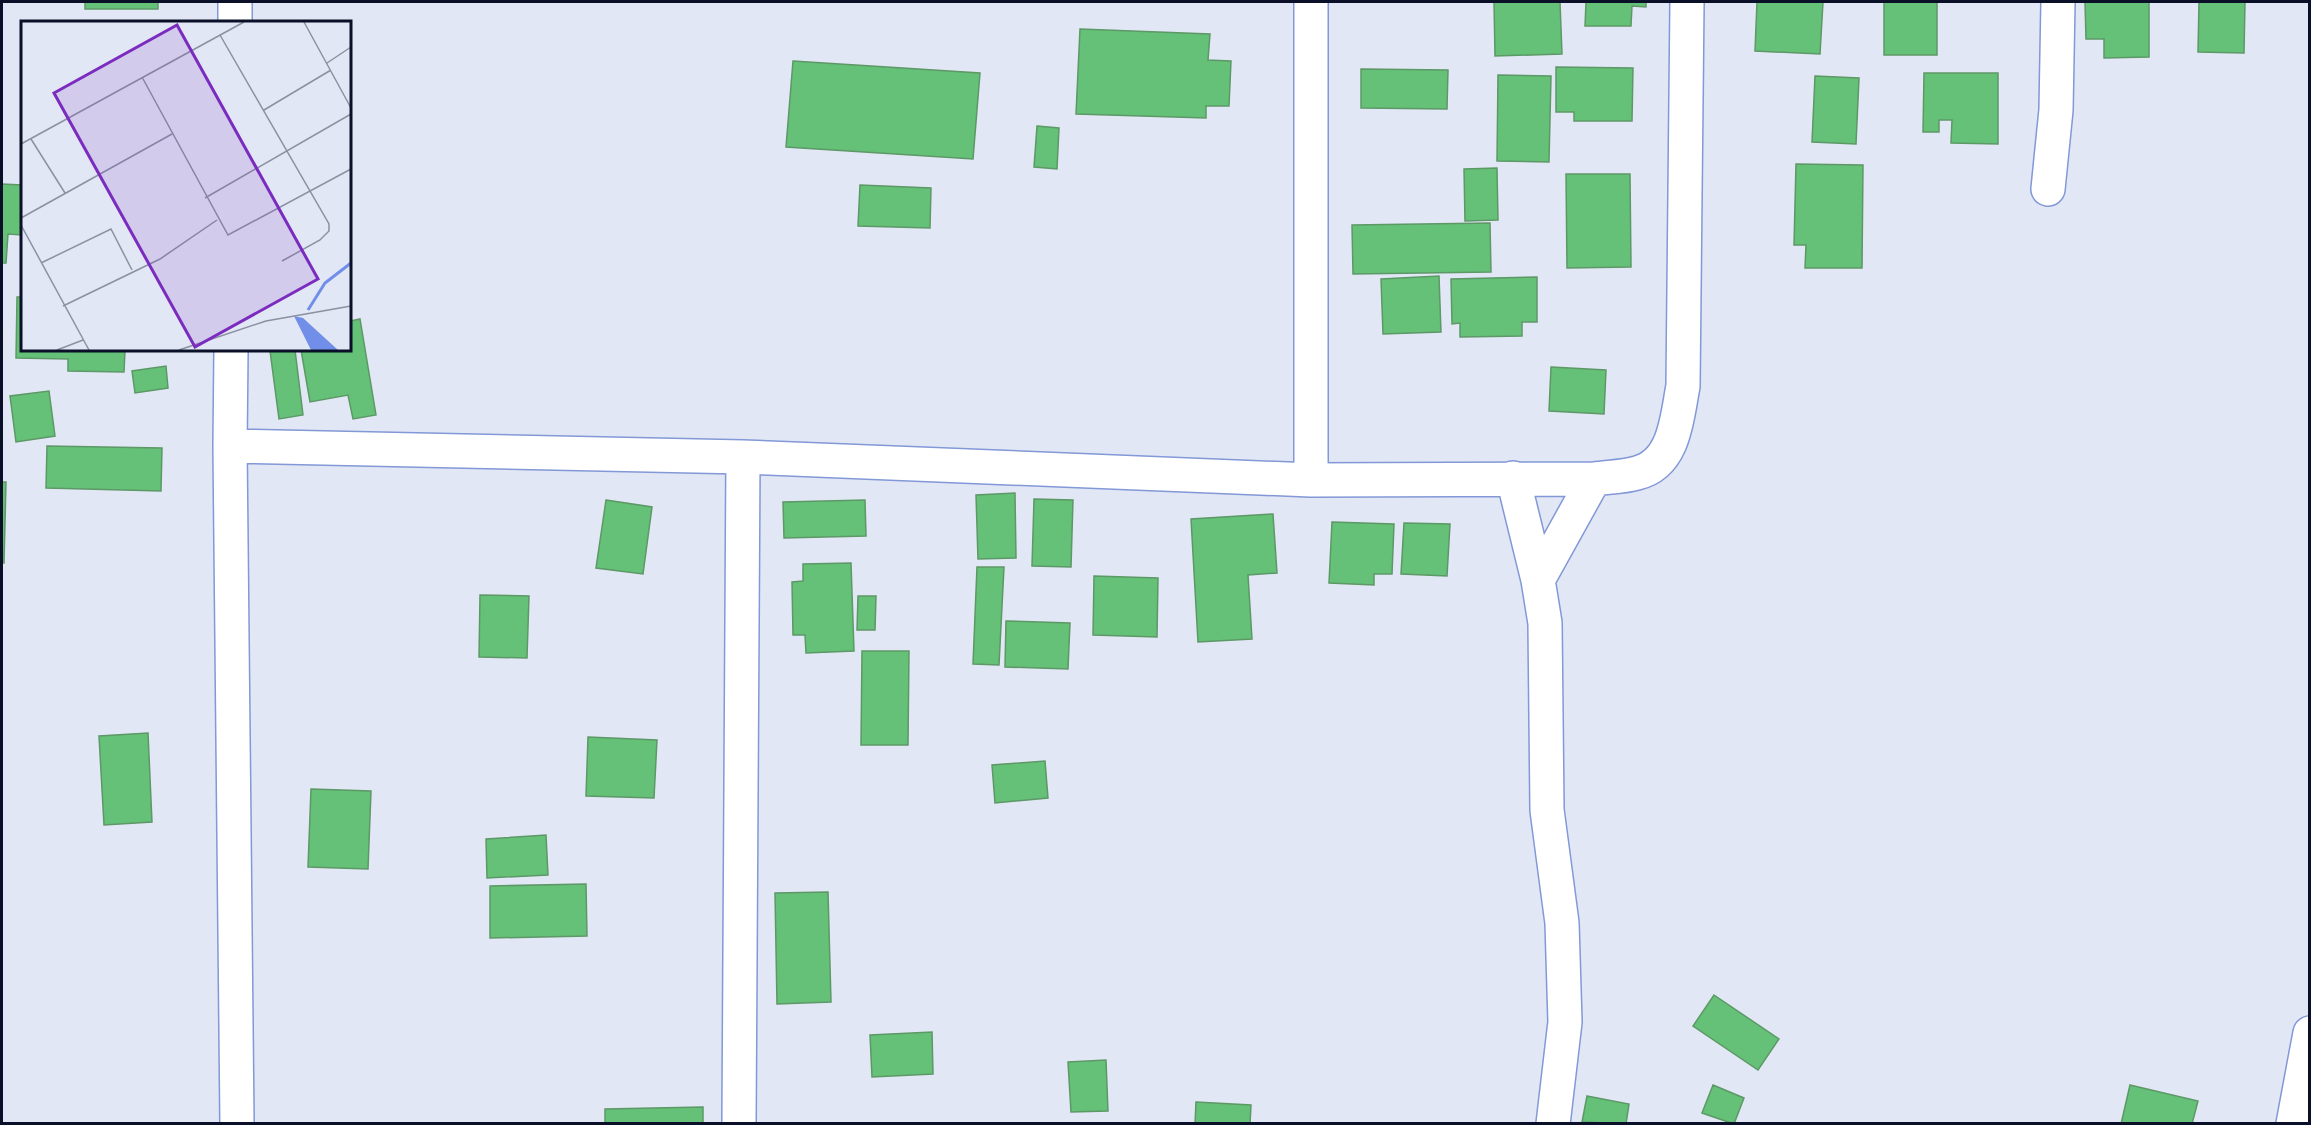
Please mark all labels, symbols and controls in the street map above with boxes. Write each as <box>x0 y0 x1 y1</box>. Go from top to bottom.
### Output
inset map <box>21 21 351 351</box>

